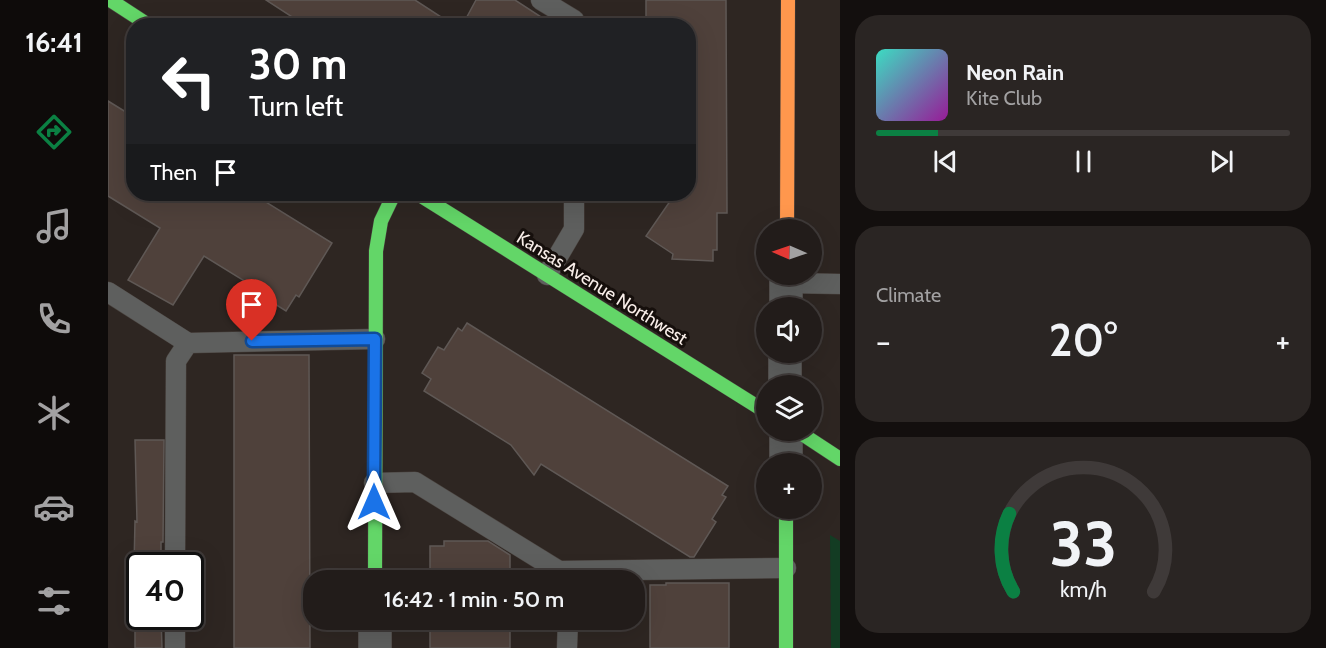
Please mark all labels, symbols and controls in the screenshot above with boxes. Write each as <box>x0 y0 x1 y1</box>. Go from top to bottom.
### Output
text: 16:41 <box>25 26 83 59</box>
text: 30 m <box>249 38 347 90</box>
icon: left <box>150 42 228 120</box>
text: Neon Rain <box>966 59 1064 86</box>
text: Kite Club <box>966 86 1042 110</box>
text: Turn left <box>249 90 343 123</box>
icon: directions <box>33 111 75 153</box>
icon: previous <box>929 145 962 178</box>
icon: pause <box>1067 145 1100 178</box>
icon: next <box>1205 145 1238 178</box>
icon: arrive <box>209 156 242 189</box>
text: Then <box>150 159 197 186</box>
icon: music <box>33 205 75 247</box>
north arrow <box>756 219 822 285</box>
map controls <box>756 219 822 519</box>
street label: Kansas Avenue Northwest <box>513 226 691 350</box>
pin <box>226 279 277 341</box>
text: Climate <box>876 283 941 307</box>
icon: arrive <box>235 288 268 321</box>
button: sound <box>756 297 822 363</box>
icon: phone <box>33 298 75 340</box>
text: 20° <box>1049 313 1117 367</box>
text: − <box>876 321 891 361</box>
text: + <box>1275 321 1290 361</box>
button: layers <box>756 375 822 441</box>
icon: climate <box>33 392 75 434</box>
button: + <box>756 453 822 519</box>
position arrow <box>342 470 406 534</box>
icon: car <box>33 486 75 528</box>
text: 33 <box>1049 506 1117 582</box>
speed limit sign: 40 <box>126 552 204 630</box>
text: km/h <box>1060 576 1106 602</box>
icon: filters <box>33 580 75 622</box>
text: 16:42 · 1 min · 50 m <box>384 586 564 613</box>

